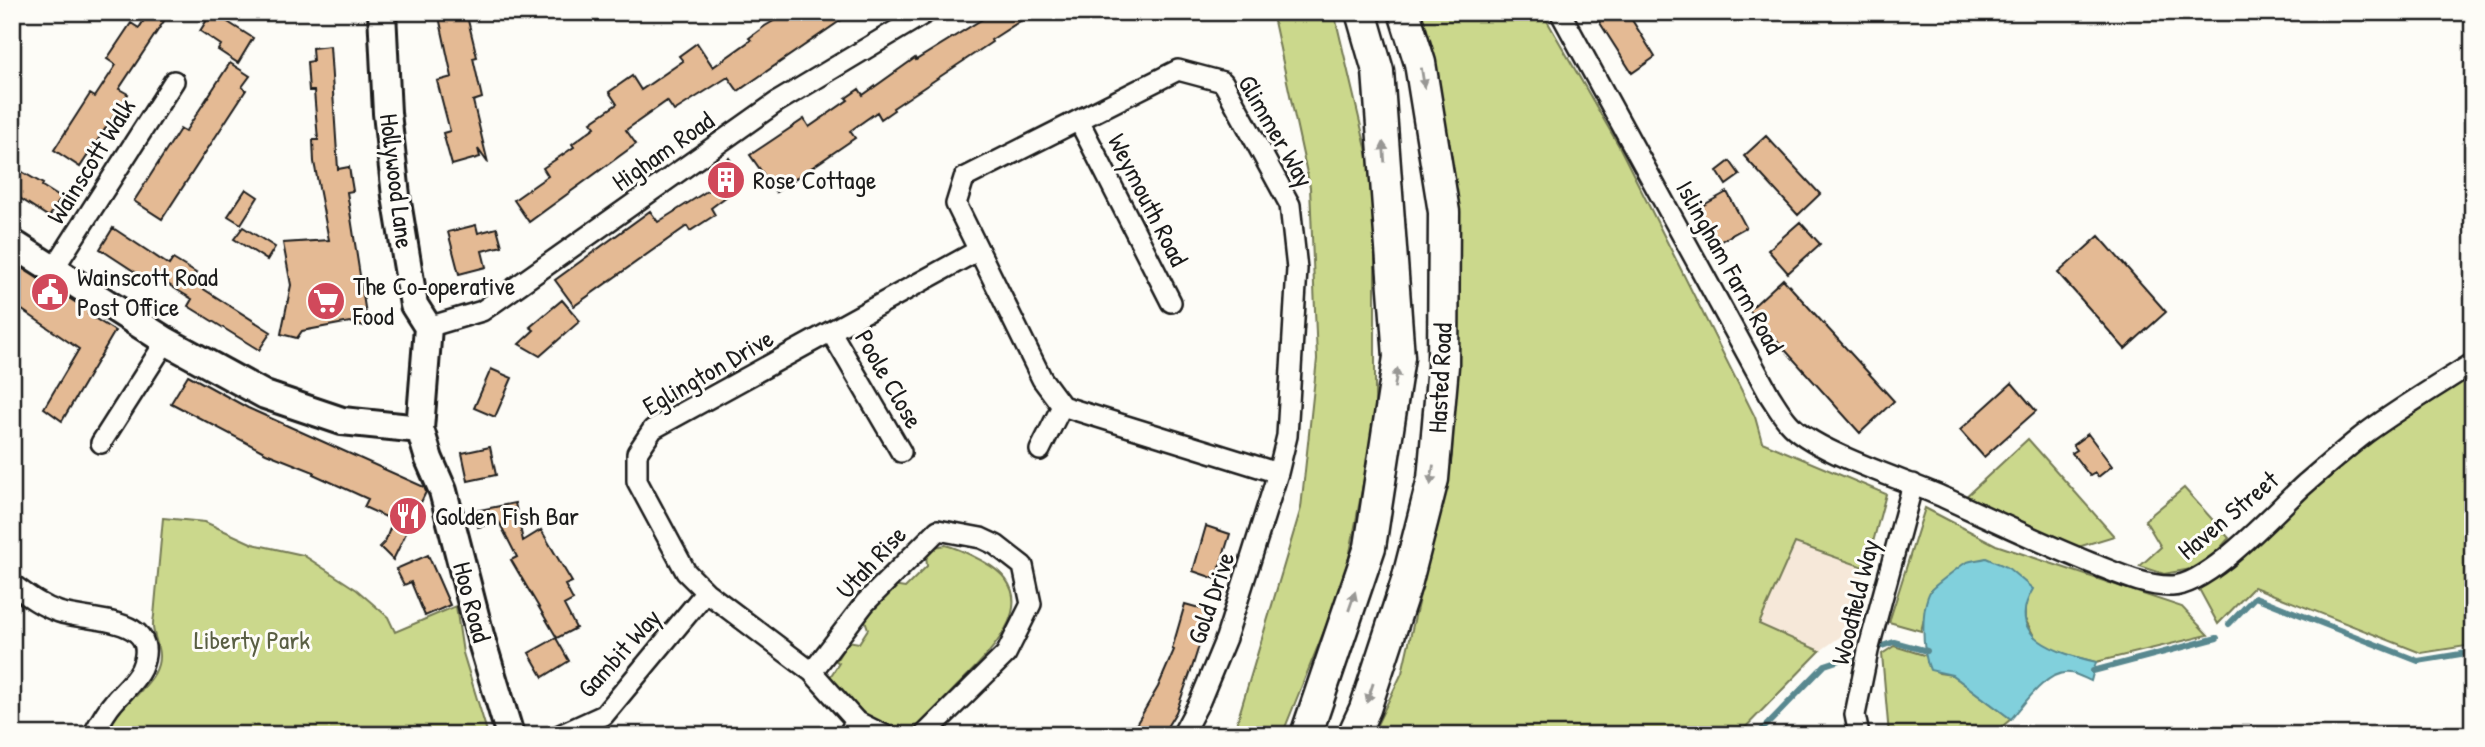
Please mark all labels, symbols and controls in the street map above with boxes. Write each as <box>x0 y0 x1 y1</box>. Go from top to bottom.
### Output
one-way arrow <box>1418 67 1429 89</box>
street label: Glimmer Way <box>1230 68 1323 193</box>
street label: Wainscott Walk <box>38 91 143 230</box>
street label: Higham Road <box>605 103 721 198</box>
street label: Hollywood Lane <box>372 111 423 251</box>
street label: Weymouth Road <box>1100 128 1197 272</box>
one-way arrow <box>1378 140 1389 162</box>
building icon: Rose Cottage <box>705 159 747 201</box>
place label: Rose Cottage <box>753 162 876 197</box>
street label: Islingham Farm Road <box>1668 174 1793 360</box>
place label: Wainscott Road Post Office <box>77 259 218 324</box>
place label: The Co-operative Food <box>352 268 515 333</box>
public building icon: Wainscott Road Post Office <box>29 271 71 313</box>
supermarket icon: The Co-operative Food <box>305 280 347 322</box>
street label: Eglington Drive <box>636 320 779 423</box>
street label: Hasted Road <box>1419 322 1460 434</box>
street label: Poole Close <box>847 323 932 435</box>
one-way arrow <box>1391 367 1402 389</box>
street label: Haven Street <box>2170 462 2286 567</box>
one-way arrow <box>1427 464 1438 486</box>
restaurant icon: Golden Fish Bar <box>387 495 429 537</box>
place label: Golden Fish Bar <box>435 498 579 533</box>
street label: Utah Rise <box>828 517 914 606</box>
street label: Woodfield Way <box>1822 535 1887 668</box>
street label: Gold Drive <box>1179 547 1243 648</box>
street label: Hoo Road <box>445 558 500 646</box>
one-way arrow <box>1347 590 1358 611</box>
street label: Gambit Way <box>569 600 668 705</box>
park label: Liberty Park <box>194 622 310 657</box>
one-way arrow <box>1364 683 1375 704</box>

